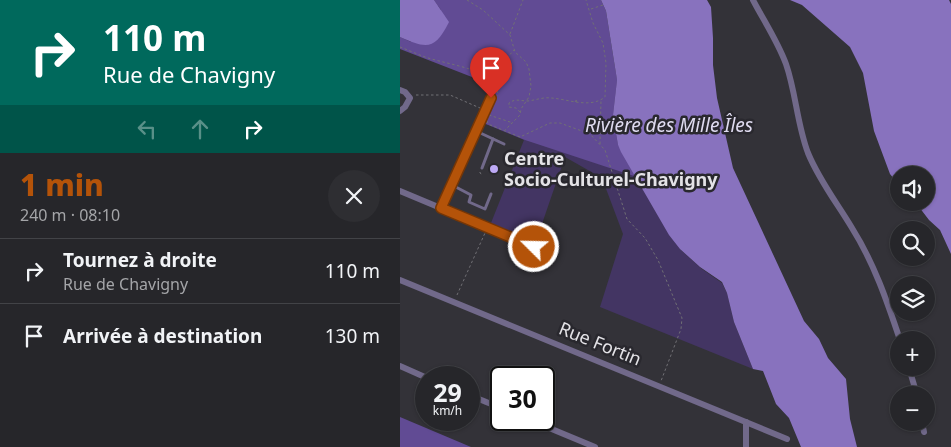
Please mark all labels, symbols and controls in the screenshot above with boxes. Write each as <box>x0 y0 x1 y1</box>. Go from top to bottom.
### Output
text: 110 m <box>103 14 206 61</box>
icon: right <box>20 20 85 85</box>
pin <box>470 47 512 98</box>
icon: arrive <box>477 54 505 82</box>
text: Rue de Chavigny <box>103 59 275 89</box>
water label: Rivière des Mille Îles <box>585 112 753 138</box>
icon: left <box>133 115 161 143</box>
icon: ahead <box>186 115 214 143</box>
icon: right <box>239 115 267 143</box>
place label: Centre Socio-Culturel-Chavigny <box>504 146 718 191</box>
marker: Centre Socio-Culturel-Chavigny <box>488 163 500 175</box>
text: 1 min <box>20 164 104 205</box>
map controls <box>890 166 935 431</box>
button: sound <box>890 166 935 211</box>
button: close <box>328 170 380 222</box>
text: 240 m · 08:10 <box>20 204 120 226</box>
position arrow <box>507 220 559 272</box>
button: search <box>890 221 935 266</box>
text: Tournez à droite <box>63 247 217 273</box>
icon: right <box>20 257 48 285</box>
text: 110 m <box>325 258 380 284</box>
text: Rue de Chavigny <box>63 273 188 295</box>
button: layers <box>890 276 935 321</box>
street label: Rue Fortin <box>556 316 645 371</box>
icon: arrive <box>20 322 48 350</box>
text: Arrivée à destination <box>63 323 262 349</box>
text: 130 m <box>325 323 380 349</box>
button: + <box>890 331 935 376</box>
speed limit sign: 30 <box>490 366 555 431</box>
text: 29 <box>433 375 462 409</box>
button: − <box>890 386 935 431</box>
text: km/h <box>433 402 462 419</box>

